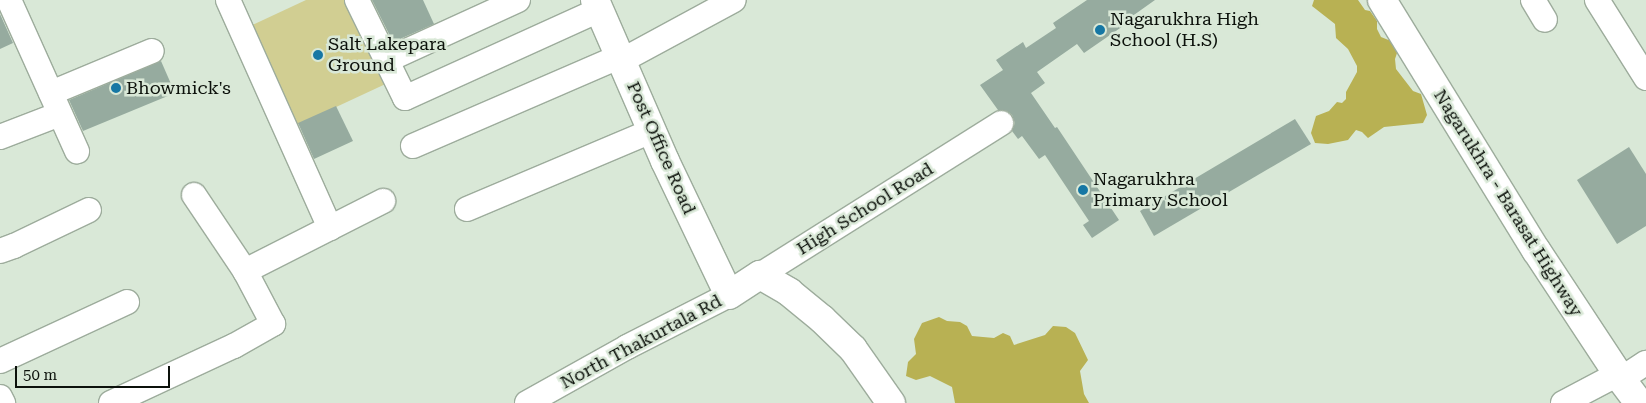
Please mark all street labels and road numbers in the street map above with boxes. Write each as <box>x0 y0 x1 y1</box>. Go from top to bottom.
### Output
street label: Post Office Road <box>622 78 700 218</box>
street label: Nagarukhra - Barasat Highway <box>1429 85 1587 321</box>
street label: High School Road <box>793 158 937 260</box>
street label: North Thakurtala Rd <box>557 290 725 394</box>

